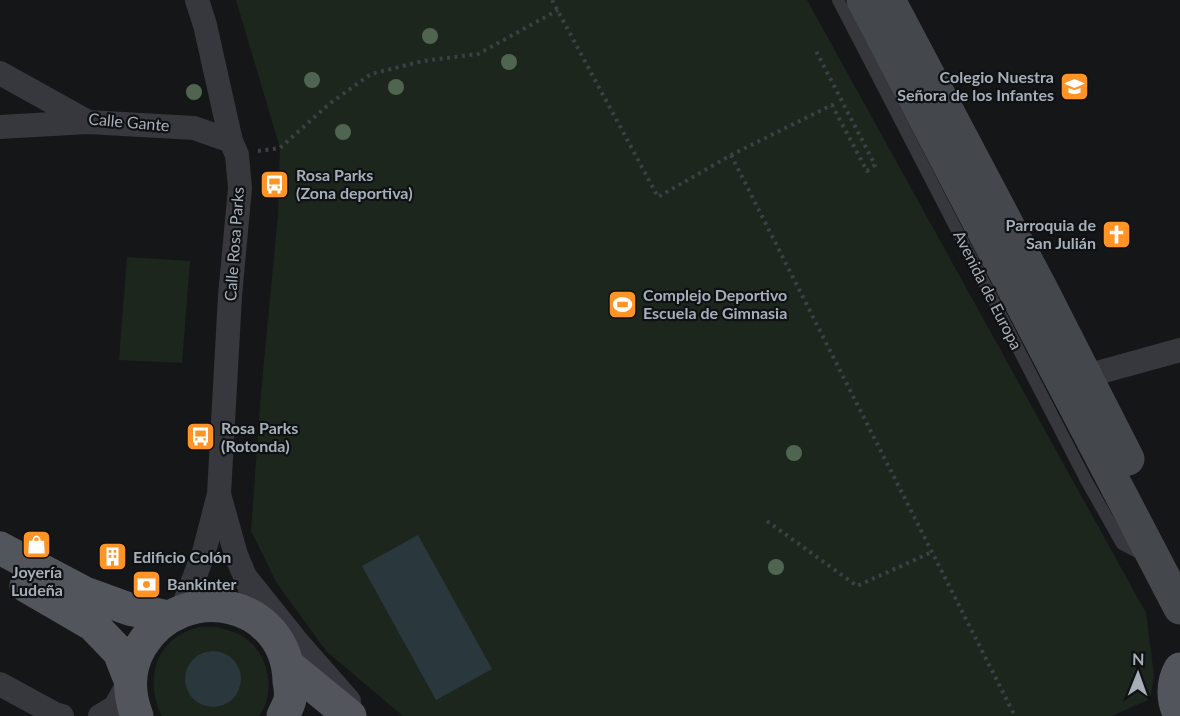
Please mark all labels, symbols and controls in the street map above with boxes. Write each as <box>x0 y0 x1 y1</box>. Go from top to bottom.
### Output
place label: Colegio Nuestra Señora de los Infantes <box>897 67 1054 104</box>
school or university icon: Colegio Nuestra Señora de los Infantes <box>1059 70 1091 102</box>
street label: Calle Gante <box>88 108 170 135</box>
place label: Rosa Parks (Zona deportiva) <box>296 165 413 202</box>
bus stop icon: Rosa Parks (Zona deportiva) <box>259 168 291 200</box>
street label: Calle Rosa Parks <box>220 186 247 302</box>
place label: Parroquia de San Julián <box>1006 215 1096 252</box>
church icon: Parroquia de San Julián <box>1101 218 1133 250</box>
street label: Avenida de Europa <box>950 227 1027 353</box>
place label: Complejo Deportivo Escuela de Gimnasia <box>643 285 787 322</box>
sports icon: Complejo Deportivo Escuela de Gimnasia <box>606 288 638 320</box>
place label: Rosa Parks (Rotonda) <box>221 418 298 455</box>
bus stop icon: Rosa Parks (Rotonda) <box>184 421 216 453</box>
shop icon: Joyería Ludeña <box>21 528 53 560</box>
building icon: Edificio Colón <box>96 541 128 573</box>
place label: Edificio Colón <box>133 547 231 566</box>
place label: Joyería Ludeña <box>11 562 63 599</box>
bank icon: Bankinter <box>130 568 162 600</box>
place label: Bankinter <box>167 574 237 593</box>
north arrow <box>1108 644 1168 704</box>
text: N <box>1132 649 1145 668</box>

